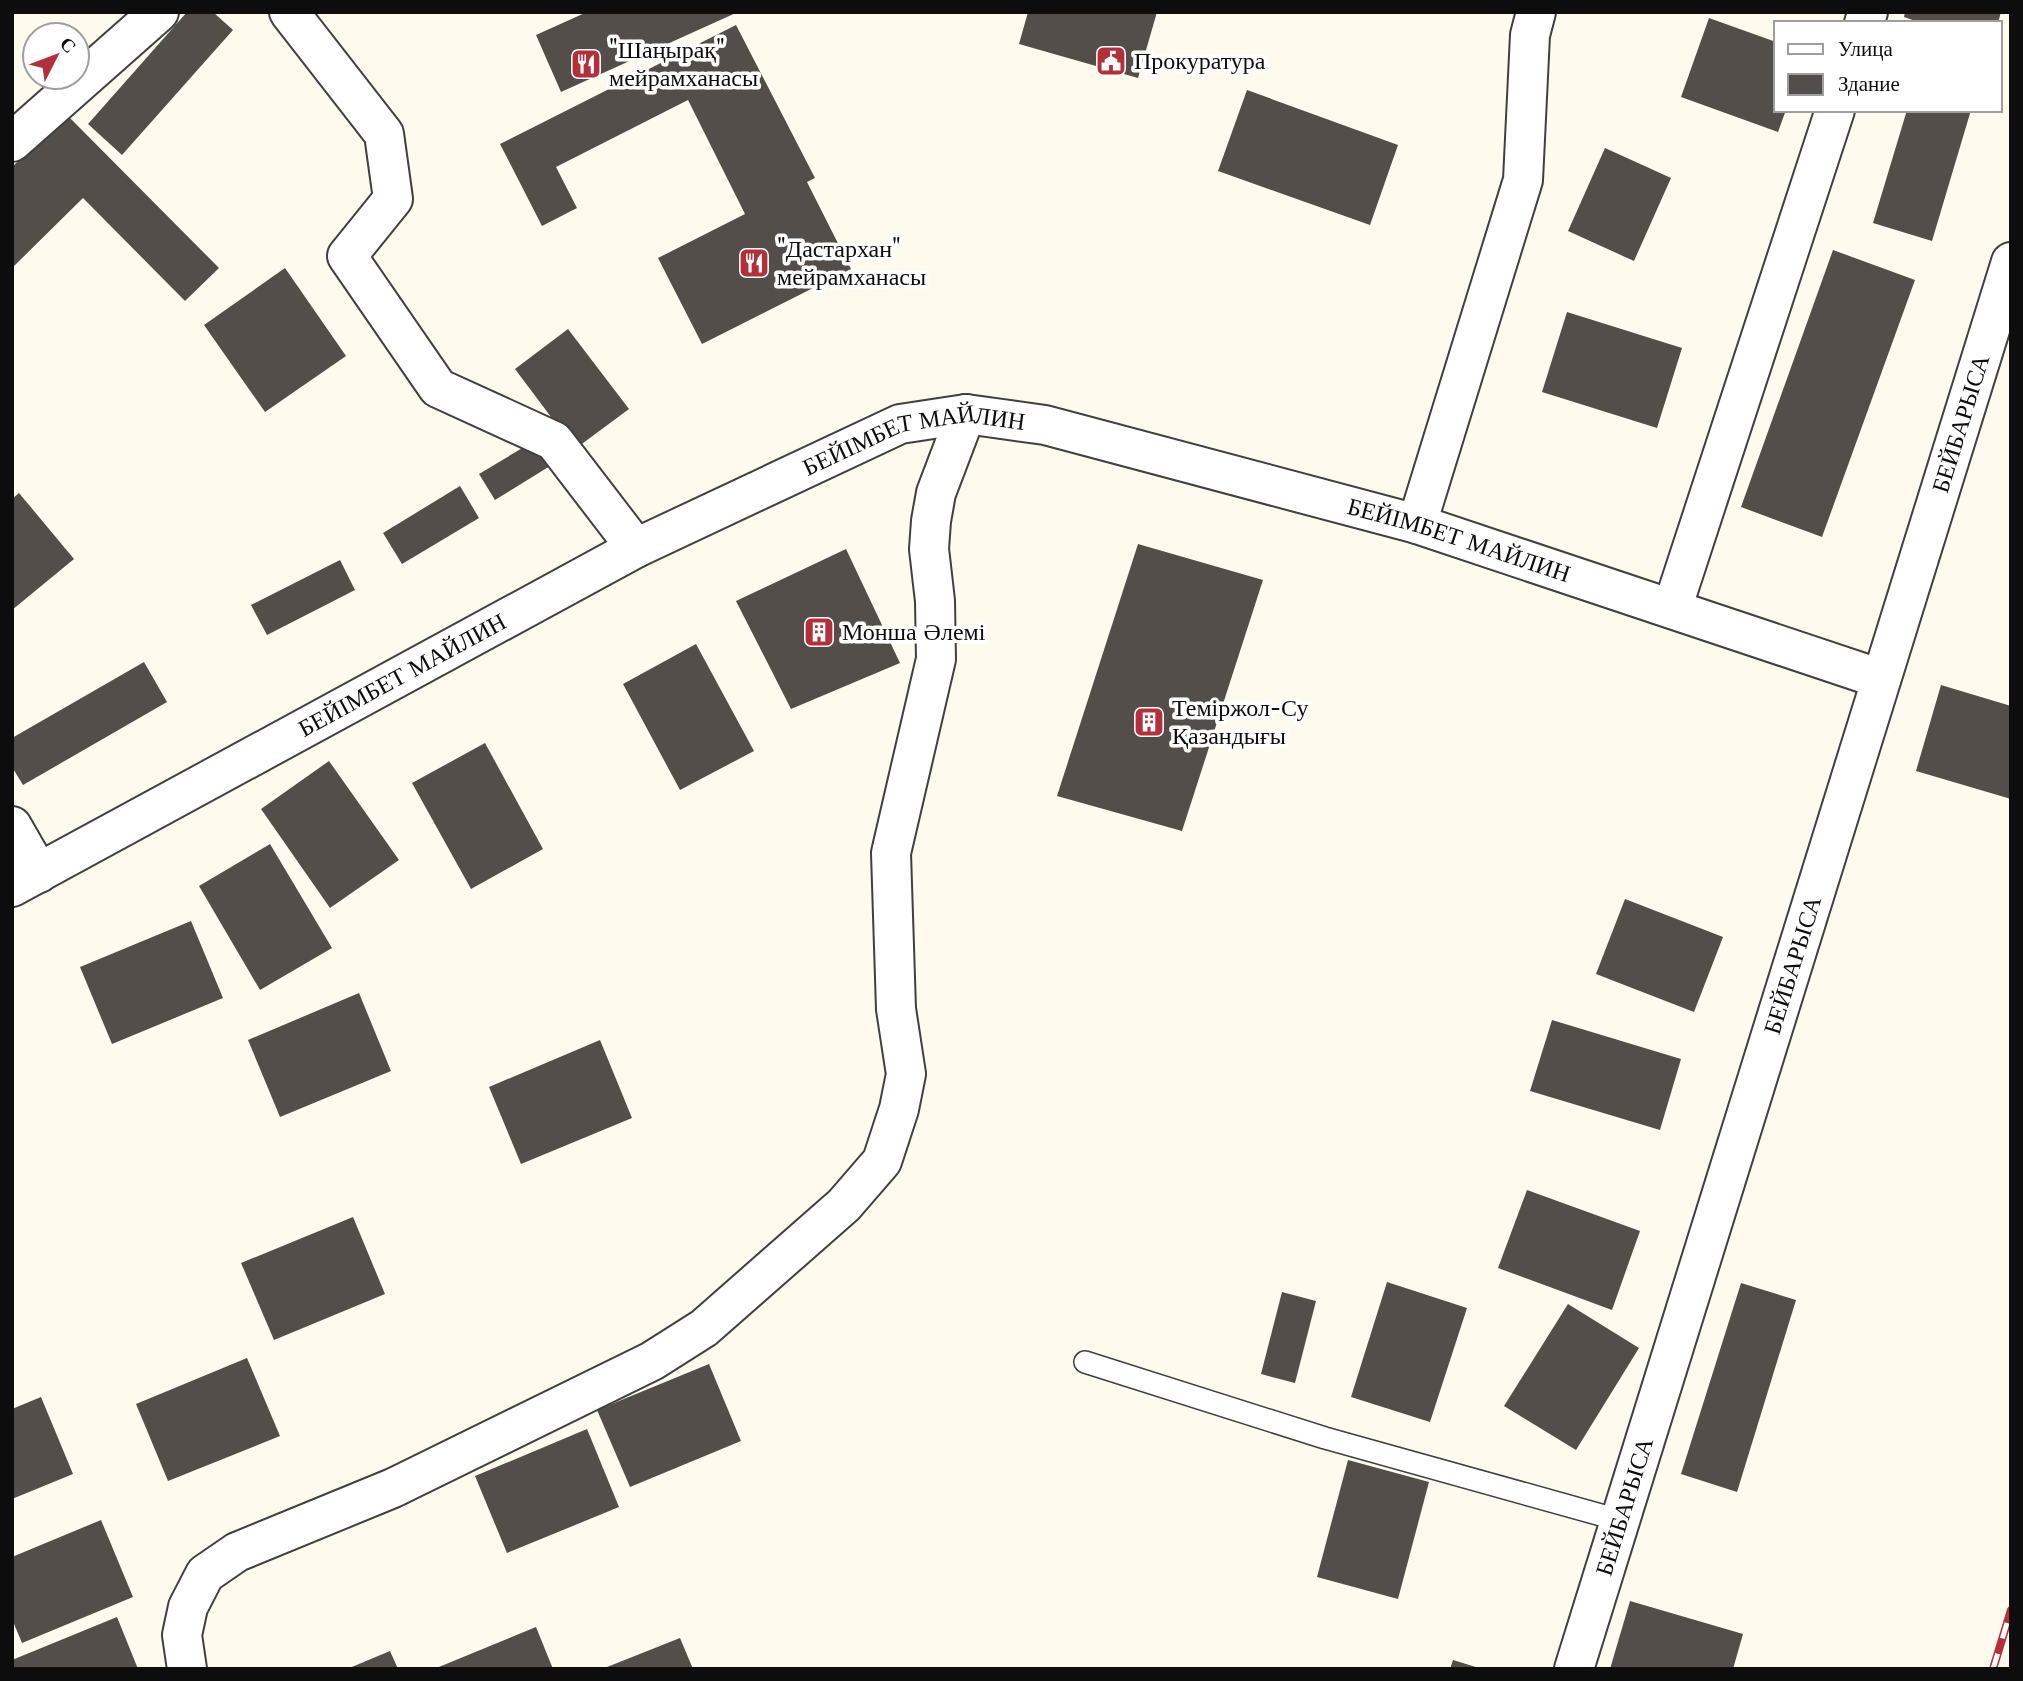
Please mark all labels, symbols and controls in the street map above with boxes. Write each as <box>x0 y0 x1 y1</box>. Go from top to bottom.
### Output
north arrow <box>21 21 91 91</box>
legend <box>1774 21 2002 112</box>
text: С <box>55 32 81 58</box>
place label: "Шаңырақ" мейрамханасы <box>609 35 758 92</box>
text: Улица <box>1838 36 1893 62</box>
public building icon: Прокуратура <box>1094 44 1128 78</box>
place label: Прокуратура <box>1134 46 1266 75</box>
restaurant icon: "Шаңырақ" мейрамханасы <box>569 47 603 81</box>
text: Здание <box>1838 71 1900 97</box>
place label: "Дастархан" мейрамханасы <box>777 234 926 291</box>
restaurant icon: "Дастархан" мейрамханасы <box>737 246 771 280</box>
street label: БЕЙБАРЫСА <box>1925 350 1996 496</box>
street label: БЕЙІМБЕТ МАЙЛИН <box>798 398 1027 482</box>
street label: БЕЙІМБЕТ МАЙЛИН <box>1344 491 1574 588</box>
street label: БЕЙІМБЕТ МАЙЛИН <box>293 606 511 743</box>
building icon: Монша Әлемі <box>802 615 836 649</box>
place label: Монша Әлемі <box>842 617 986 646</box>
place label: Теміржол-Су Қазандығы <box>1172 693 1308 750</box>
building icon: Теміржол-Су Қазандығы <box>1132 705 1166 739</box>
street label: БЕЙБАРЫСА <box>1757 892 1827 1038</box>
street label: БЕЙБАРЫСА <box>1589 1433 1659 1579</box>

